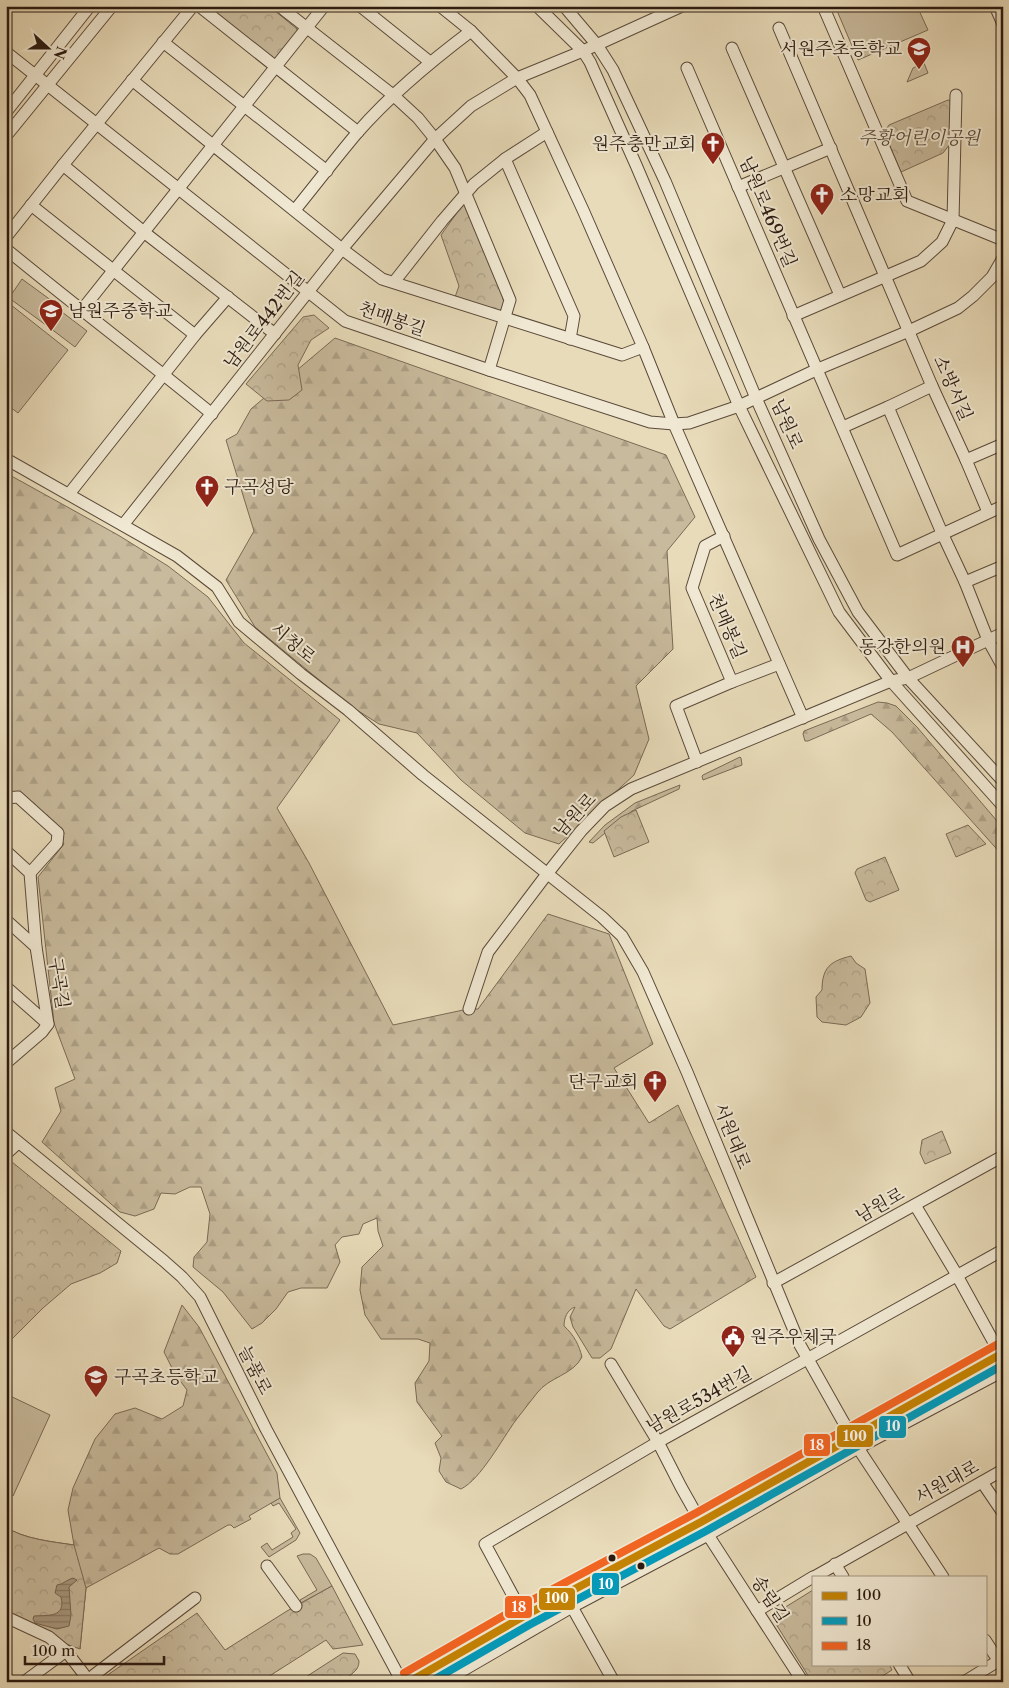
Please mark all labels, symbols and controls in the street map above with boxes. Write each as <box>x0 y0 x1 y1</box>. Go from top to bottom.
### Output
north arrow <box>22 22 72 72</box>
school or university icon: 서원주초등학교 <box>906 36 932 70</box>
place label: 서원주초등학교 <box>780 38 903 60</box>
text: N <box>50 44 71 62</box>
park label: 주황어린이공원 <box>858 127 981 149</box>
church icon: 원주충만교회 <box>700 131 726 165</box>
place label: 원주충만교회 <box>592 133 696 155</box>
street label: 남원로469번길 <box>735 153 801 271</box>
church icon: 소망교회 <box>809 182 835 216</box>
place label: 소망교회 <box>840 184 910 206</box>
street label: 남원로442번길 <box>219 267 309 373</box>
street label: 천매봉길 <box>356 297 428 341</box>
school or university icon: 남원주중학교 <box>38 298 64 332</box>
place label: 남원주중학교 <box>68 300 173 322</box>
street label: 소방서길 <box>929 352 977 424</box>
street label: 남원로 <box>766 396 808 452</box>
church icon: 구곡성당 <box>194 474 220 508</box>
place label: 구곡성당 <box>224 476 294 498</box>
street label: 천매봉길 <box>703 590 751 662</box>
street label: 시청로 <box>266 618 320 668</box>
hospital icon: 동강한의원 <box>950 634 976 668</box>
place label: 동강한의원 <box>859 636 946 658</box>
street label: 남원로 <box>549 788 601 842</box>
street label: 구곡길 <box>44 956 74 1010</box>
church icon: 단구교회 <box>642 1069 668 1103</box>
place label: 단구교회 <box>568 1071 638 1093</box>
street label: 서원대로 <box>709 1100 755 1172</box>
street label: 남원로 <box>852 1183 908 1227</box>
public building icon: 원주우체국 <box>720 1324 746 1358</box>
place label: 원주우체국 <box>750 1326 837 1348</box>
street label: 늘품로 <box>233 1342 277 1398</box>
street label: 남원로534번길 <box>642 1362 756 1438</box>
school or university icon: 구곡초등학교 <box>83 1364 109 1398</box>
place label: 구곡초등학교 <box>114 1366 219 1388</box>
line badge: 10 <box>878 1415 907 1439</box>
text: 10 <box>885 1417 901 1435</box>
line badge: 100 <box>836 1424 874 1448</box>
text: 100 <box>843 1427 867 1445</box>
line badge: 18 <box>803 1433 831 1457</box>
text: 18 <box>810 1436 824 1454</box>
street label: 서원대로 <box>911 1456 983 1508</box>
unlabelled marker <box>607 1553 617 1563</box>
unlabelled marker <box>636 1561 646 1571</box>
street label: 송림길 <box>747 1571 793 1627</box>
line badge: 10 <box>591 1572 620 1596</box>
text: 10 <box>598 1575 614 1593</box>
legend <box>812 1576 986 1666</box>
text: 100 <box>856 1585 881 1604</box>
line badge: 100 <box>538 1587 576 1611</box>
text: 100 <box>545 1589 569 1607</box>
line badge: 18 <box>504 1595 533 1619</box>
text: 18 <box>512 1598 526 1616</box>
text: 10 <box>856 1611 872 1630</box>
scale bar <box>25 1633 164 1665</box>
text: 18 <box>856 1635 871 1654</box>
text: 100 m <box>32 1641 75 1660</box>

